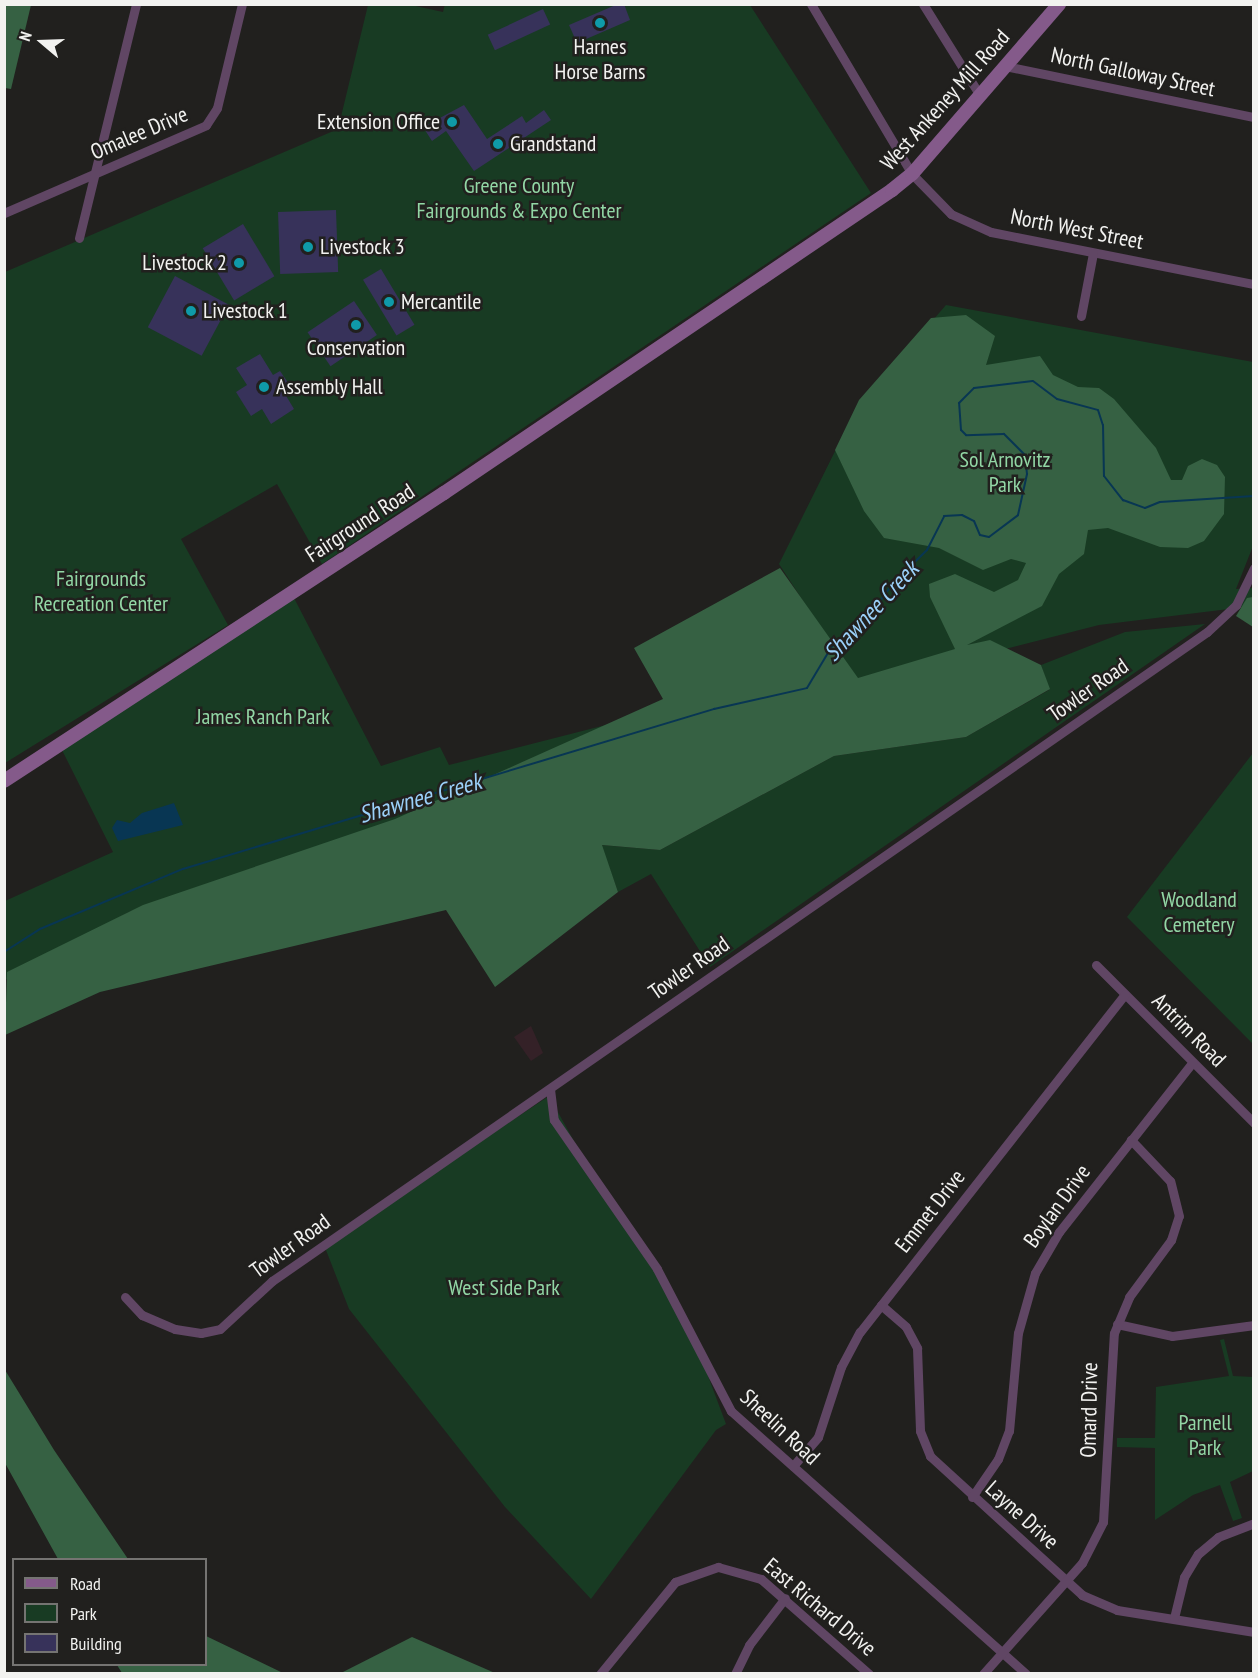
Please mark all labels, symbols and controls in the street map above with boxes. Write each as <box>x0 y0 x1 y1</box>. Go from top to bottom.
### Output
north arrow <box>12 12 72 72</box>
marker: Harnes Horse Barns <box>593 16 607 30</box>
street label: West Ankeney Mill Road <box>875 24 1015 176</box>
text: N <box>14 29 36 43</box>
place label: Harnes Horse Barns <box>555 33 645 84</box>
street label: North Galloway Street <box>1048 42 1218 102</box>
street label: Omalee Drive <box>86 101 192 165</box>
place label: Extension Office <box>317 109 440 135</box>
marker: Extension Office <box>445 115 459 129</box>
place label: Grandstand <box>510 131 596 157</box>
marker: Grandstand <box>491 137 505 151</box>
park label: Greene County Fairgrounds & Expo Center <box>416 172 622 224</box>
street label: North West Street <box>1008 203 1146 255</box>
place label: Livestock 3 <box>320 234 405 260</box>
marker: Livestock 3 <box>301 240 315 254</box>
place label: Livestock 2 <box>142 250 227 276</box>
marker: Livestock 2 <box>232 256 246 270</box>
place label: Mercantile <box>401 289 481 315</box>
marker: Mercantile <box>382 295 396 309</box>
place label: Livestock 1 <box>203 298 288 324</box>
marker: Livestock 1 <box>184 304 198 318</box>
marker: Conservation <box>349 318 363 332</box>
place label: Conservation <box>307 335 405 361</box>
place label: Assembly Hall <box>276 374 383 400</box>
marker: Assembly Hall <box>257 380 271 394</box>
park label: Sol Arnovitz Park <box>959 446 1051 498</box>
street label: Fairground Road <box>301 478 419 568</box>
water label: Shawnee Creek <box>817 555 925 667</box>
park label: Fairgrounds Recreation Center <box>34 565 168 616</box>
street label: Towler Road <box>1043 653 1133 727</box>
park label: James Ranch Park <box>196 704 330 730</box>
water label: Shawnee Creek <box>355 767 485 829</box>
park label: Woodland Cemetery <box>1161 886 1237 938</box>
street label: Towler Road <box>644 931 734 1005</box>
street label: Antrim Road <box>1147 988 1231 1072</box>
street label: Boylan Drive <box>1018 1159 1096 1253</box>
street label: Emmet Drive <box>889 1164 971 1258</box>
street label: Towler Road <box>245 1208 335 1284</box>
park label: West Side Park <box>448 1275 560 1301</box>
street label: Omard Drive <box>1075 1362 1103 1458</box>
street label: Sheelin Road <box>735 1384 825 1470</box>
park label: Parnell Park <box>1178 1409 1232 1460</box>
street label: Layne Drive <box>980 1475 1064 1555</box>
street label: East Richard Drive <box>759 1552 881 1662</box>
legend <box>12 1558 207 1666</box>
text: Road <box>70 1572 101 1595</box>
text: Park <box>70 1602 97 1625</box>
text: Building <box>70 1632 122 1655</box>

